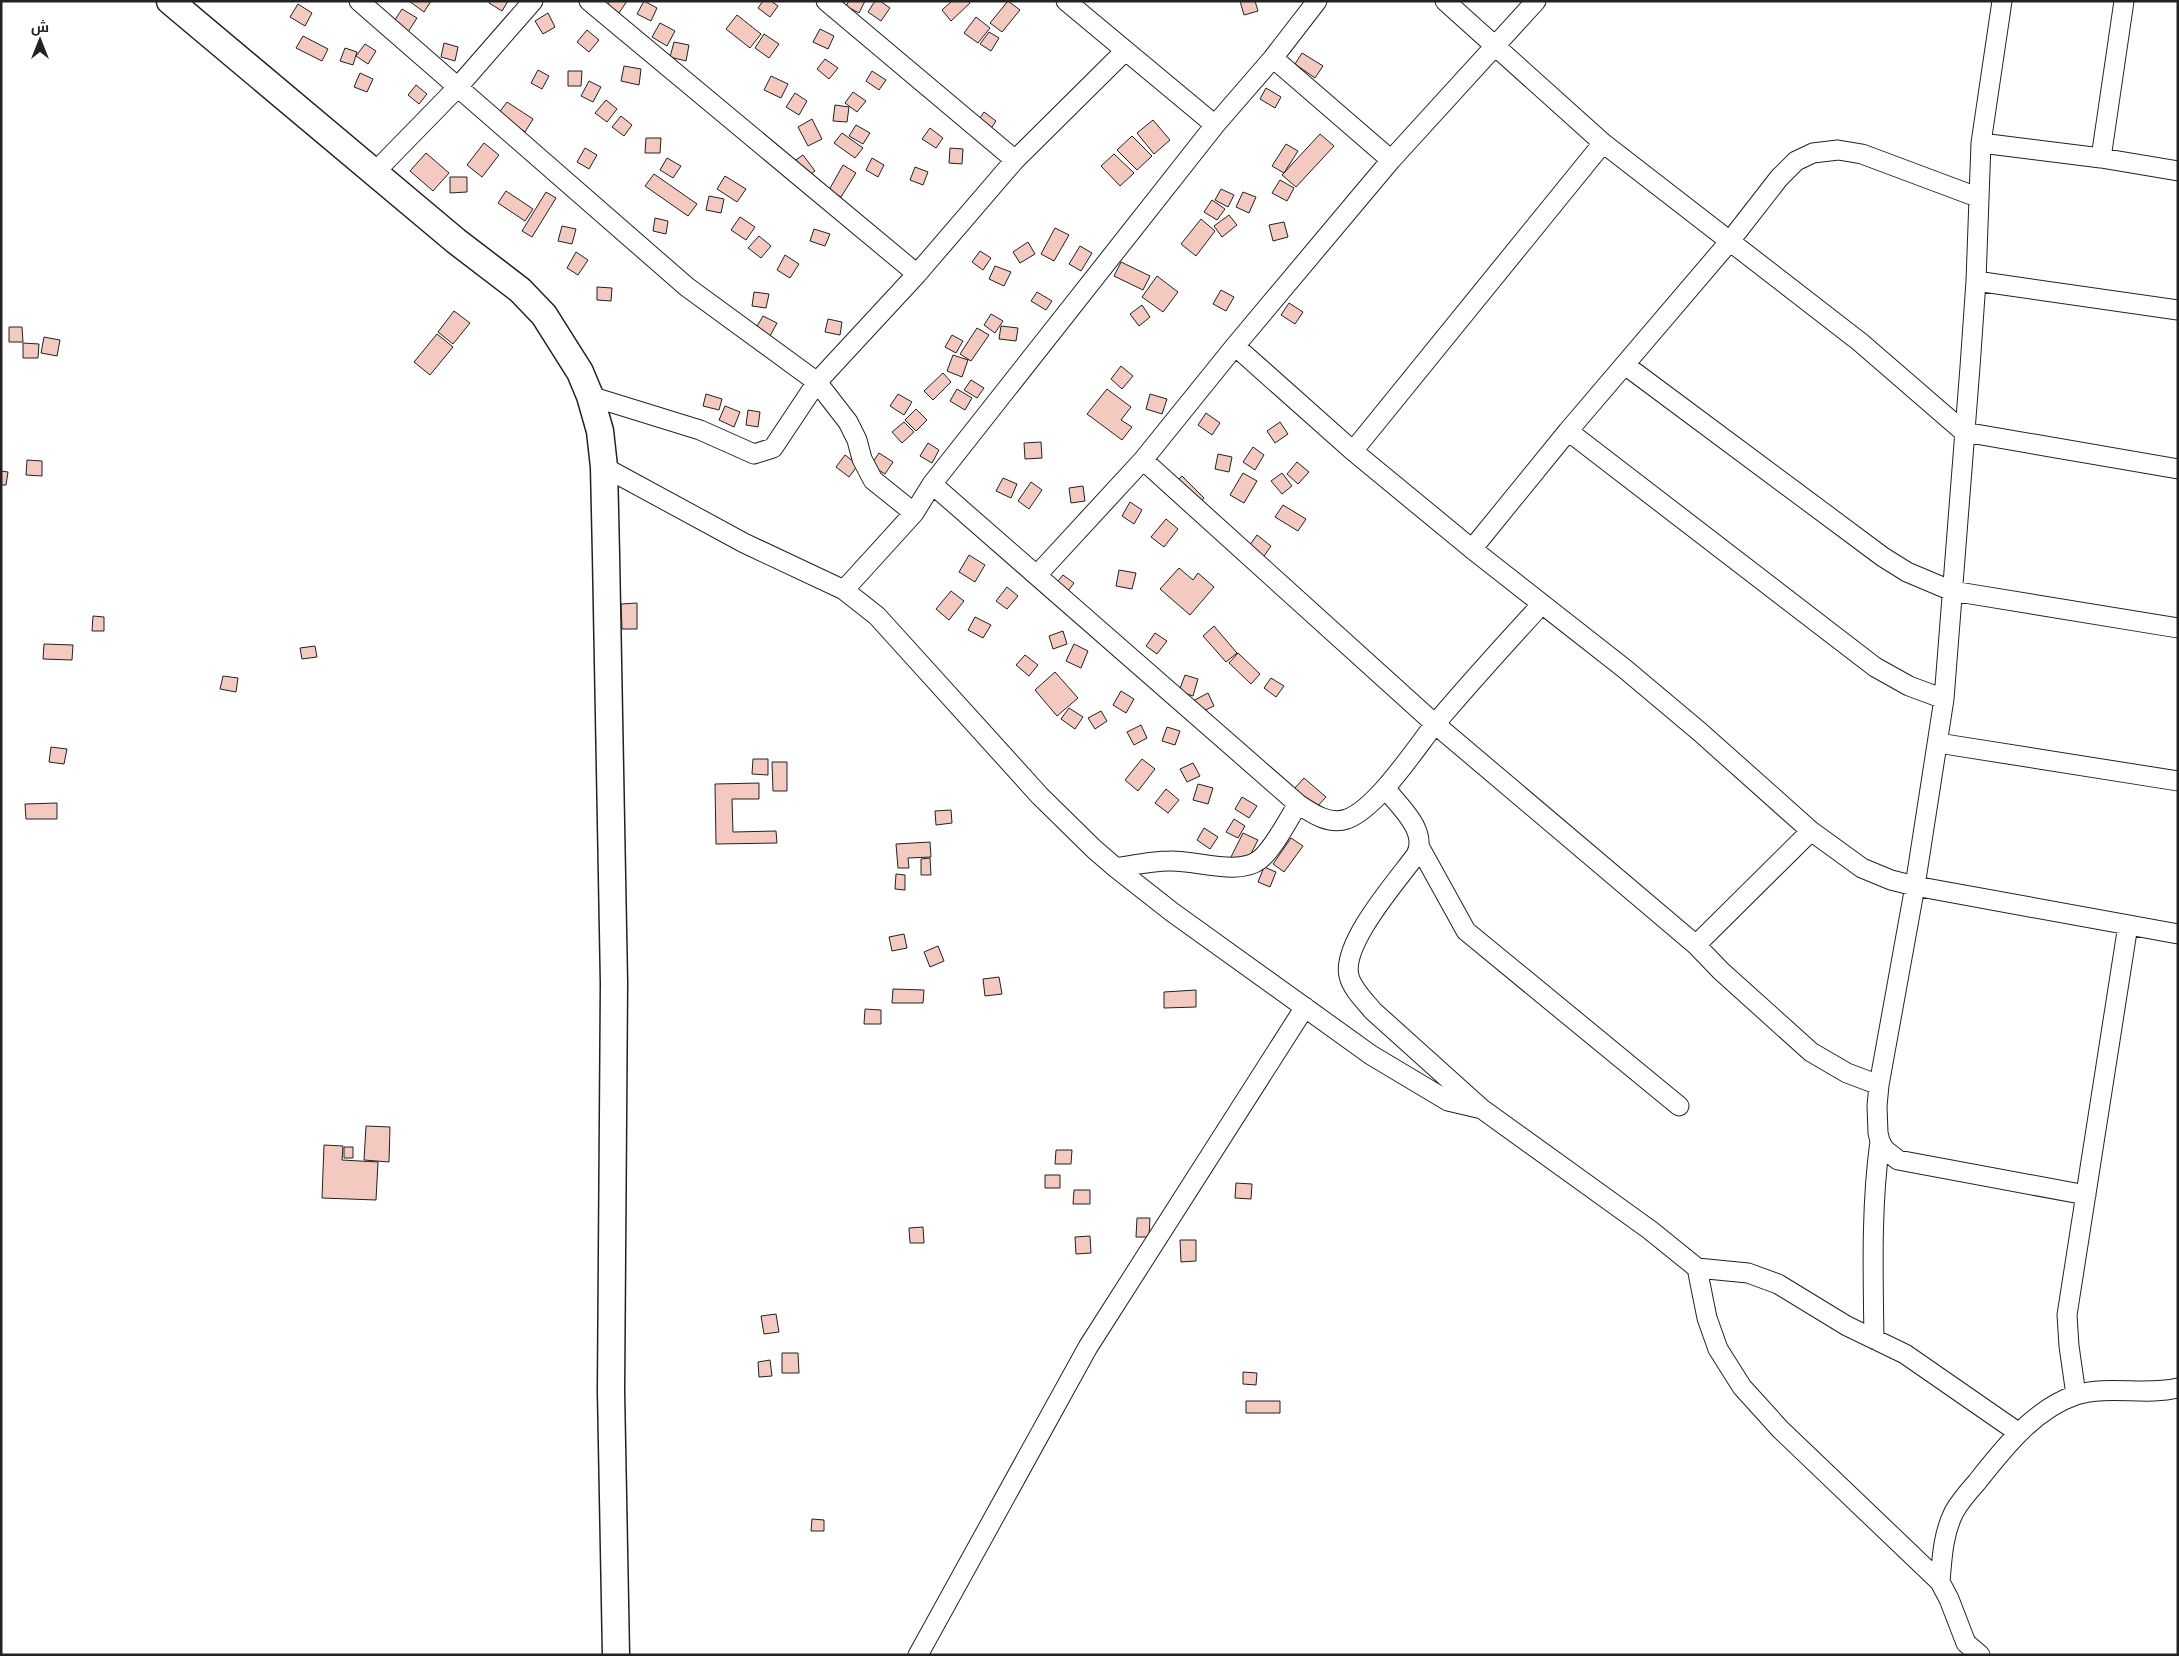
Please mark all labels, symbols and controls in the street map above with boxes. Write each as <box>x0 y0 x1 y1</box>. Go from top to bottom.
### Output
north arrow <box>15 15 65 65</box>
text: ش <box>31 18 49 37</box>

